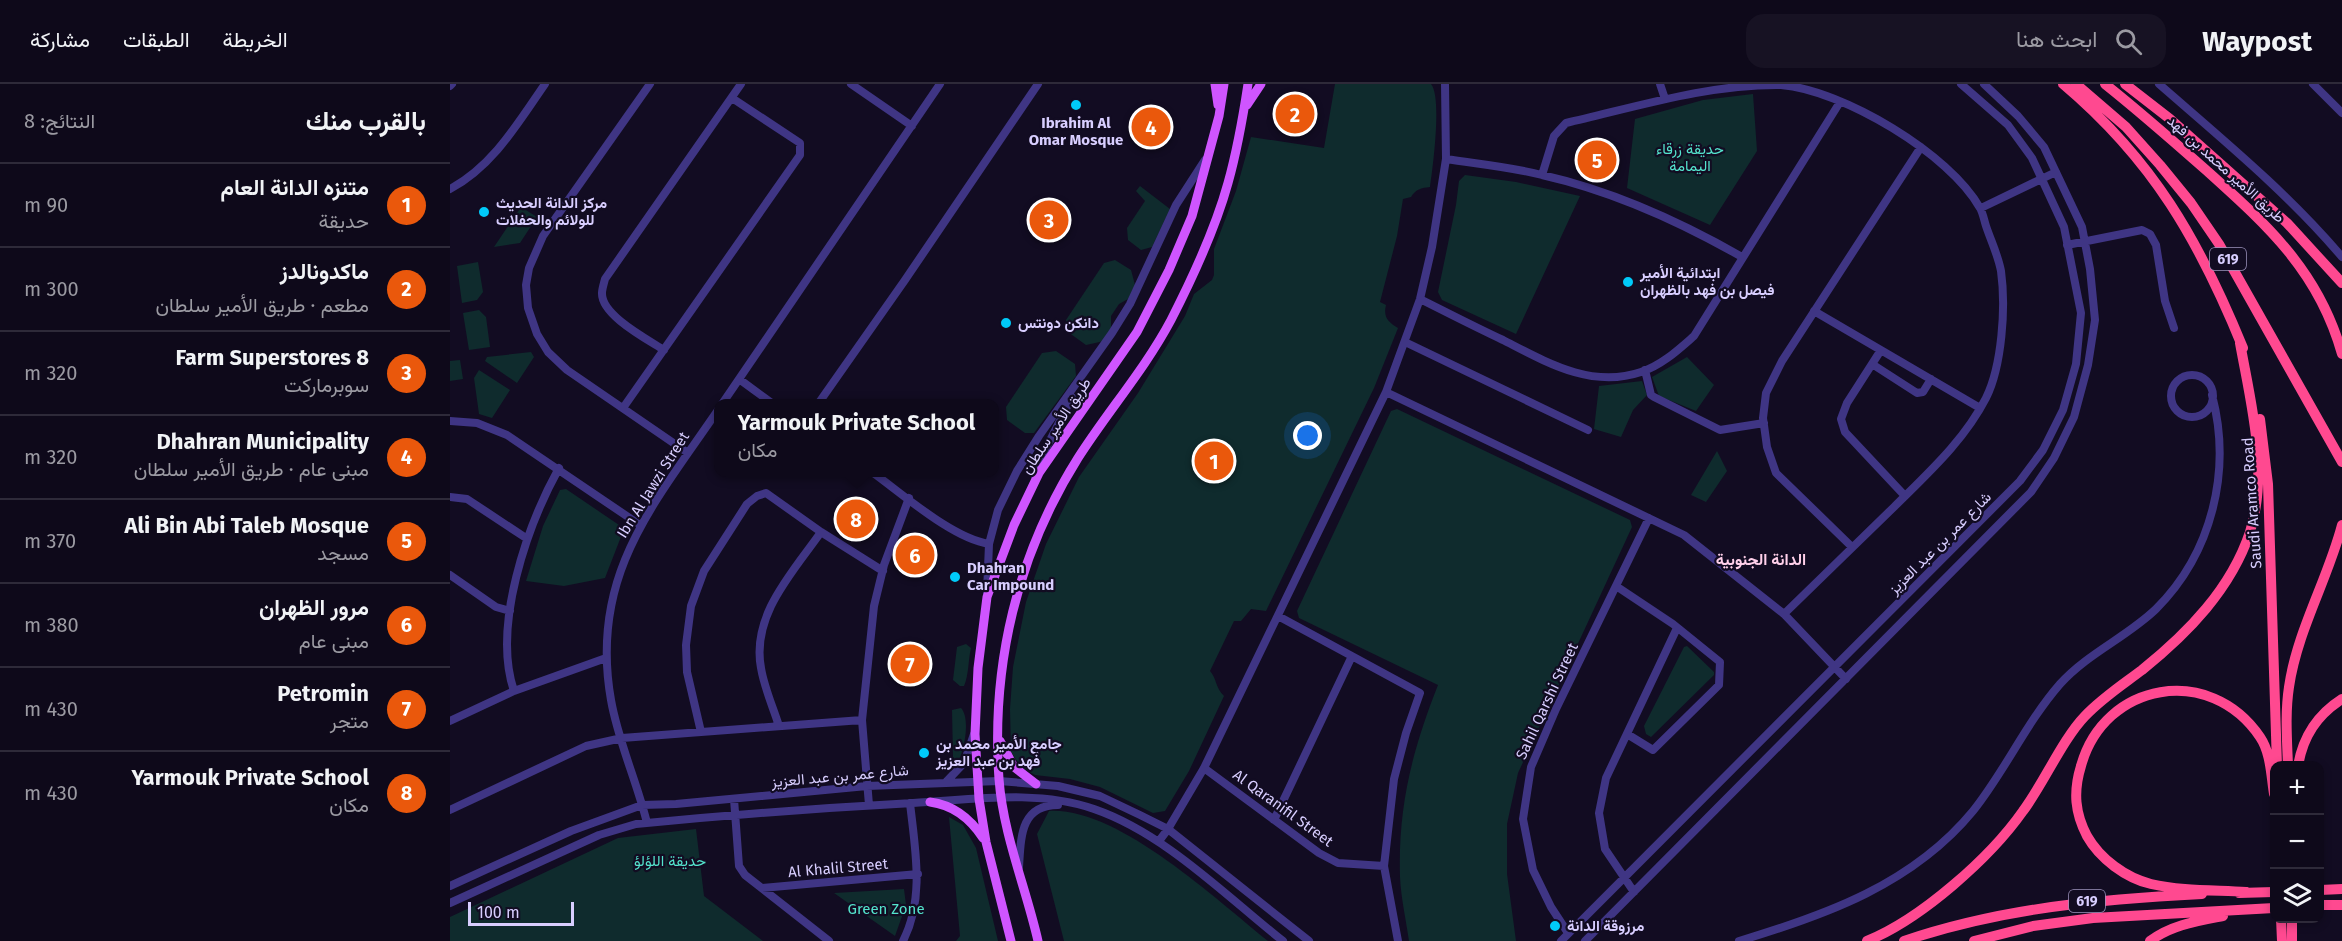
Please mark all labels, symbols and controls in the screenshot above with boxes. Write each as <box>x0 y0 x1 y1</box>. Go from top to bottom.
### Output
search box <box>1746 14 2166 68</box>
icon: search <box>2112 25 2145 58</box>
text: Waypost <box>2202 25 2312 58</box>
text: ابحث هنا <box>2016 26 2097 53</box>
text: مشاركة <box>30 27 90 53</box>
text: الطبقات <box>123 27 190 53</box>
text: الخريطة <box>223 27 288 53</box>
pin: 2 <box>1276 92 1314 136</box>
marker: Ibrahim Al Omar Mosque <box>1069 98 1083 112</box>
pin: 4 <box>1132 104 1170 150</box>
text: بالقرب منك <box>306 106 426 137</box>
text: النتائج: 8 <box>24 109 95 133</box>
street label: طريق الأمير محمد بن فهد <box>2163 112 2289 227</box>
place label: Ibrahim Al Omar Mosque <box>1029 114 1123 149</box>
pin: 5 <box>1578 138 1616 182</box>
park label: حديقة زرقاء اليمامة <box>1656 140 1724 175</box>
text: متنزه الدانة العام <box>221 174 369 201</box>
text: 90 m <box>24 193 68 217</box>
text: 1 <box>402 193 411 217</box>
place label: مركز الدانة الحديث للولائم والحفلات <box>496 194 607 230</box>
pin: 3 <box>1030 198 1068 242</box>
marker: مركز الدانة الحديث للولائم والحفلات <box>477 205 491 219</box>
text: حديقة <box>318 209 369 233</box>
road number: 619 <box>2210 248 2246 270</box>
text: ماكدونالدز <box>280 258 369 285</box>
place label: ابتدائية الأمير فيصل بن فهد بالظهران <box>1639 264 1774 299</box>
marker: ابتدائية الأمير فيصل بن فهد بالظهران <box>1621 275 1635 289</box>
text: 300 m <box>24 277 79 301</box>
text: 2 <box>401 277 412 301</box>
text: مطعم · طريق الأمير سلطان <box>156 293 369 317</box>
place label: دانكن دونتس <box>1018 314 1099 332</box>
marker: دانكن دونتس <box>999 316 1013 330</box>
text: Farm Superstores 8 <box>175 344 369 371</box>
text: 320 m <box>24 361 77 385</box>
text: 3 <box>401 361 412 385</box>
text: سوبرماركت <box>284 373 369 397</box>
street label: طريق الأمير سلطان <box>1017 374 1096 478</box>
popup <box>714 399 999 477</box>
text: Yarmouk Private School <box>738 409 975 436</box>
your location <box>1293 421 1322 450</box>
text: Dhahran Municipality <box>156 428 369 455</box>
street label: Ibn Al Jawzi Street <box>613 428 693 541</box>
street label: Saudi Aramco Road <box>2238 437 2266 569</box>
text: مكان <box>738 438 777 462</box>
pin: 1 <box>1194 438 1233 484</box>
text: 320 m <box>24 445 77 469</box>
text: 4 <box>401 445 412 469</box>
text: مبنى عام · طريق الأمير سلطان <box>134 457 369 481</box>
street label: شارع عمر بن عبد العزيز <box>1884 488 1997 600</box>
pin: 8 <box>836 496 876 542</box>
text: Ali Bin Abi Taleb Mosque <box>125 512 369 539</box>
text: 370 m <box>24 529 76 553</box>
text: 5 <box>401 529 412 553</box>
pin: 6 <box>896 532 934 578</box>
text: مسجد <box>317 541 369 565</box>
district label: الدانة الجنوبية <box>1716 550 1806 570</box>
place label: Dhahran Car Impound <box>967 559 1054 594</box>
marker: Dhahran Car Impound <box>948 570 962 584</box>
text: مرور الظهران <box>259 594 369 621</box>
text: 380 m <box>24 613 79 637</box>
text: 6 <box>401 613 412 637</box>
text: مبنى عام <box>299 629 369 653</box>
street label: Sahil Qarshi Street <box>1512 639 1582 762</box>
pin: 7 <box>890 642 930 686</box>
text: Petromin <box>277 680 369 707</box>
text: 430 m <box>24 697 78 721</box>
text: 7 <box>402 697 411 721</box>
text: متجر <box>330 709 369 733</box>
place label: جامع الأمير محمد بن فهد بن عبد العزيز <box>935 735 1062 770</box>
marker: جامع الأمير محمد بن فهد بن عبد العزيز <box>917 746 931 760</box>
street label: شارع عمر بن عبد العزيز <box>770 761 910 793</box>
map controls <box>2270 761 2324 923</box>
button: + <box>2270 761 2324 815</box>
text: Yarmouk Private School <box>131 764 369 791</box>
street label: Al Qaranifil Street <box>1229 766 1337 851</box>
text: 430 m <box>24 781 78 805</box>
text: 8 <box>401 781 412 805</box>
text: مكان <box>329 793 369 817</box>
button: − <box>2270 815 2324 869</box>
park label: حديقة اللؤلؤ <box>634 852 706 870</box>
street label: Al Khalil Street <box>787 855 889 881</box>
button: layers <box>2270 869 2324 923</box>
road number: 619 <box>2069 890 2105 912</box>
scale bar <box>468 899 574 926</box>
park label: Green Zone <box>847 900 925 918</box>
text: 100 m <box>477 903 520 922</box>
place label: مرزوقة الدانة <box>1567 917 1644 935</box>
marker: مرزوقة الدانة <box>1548 919 1562 933</box>

